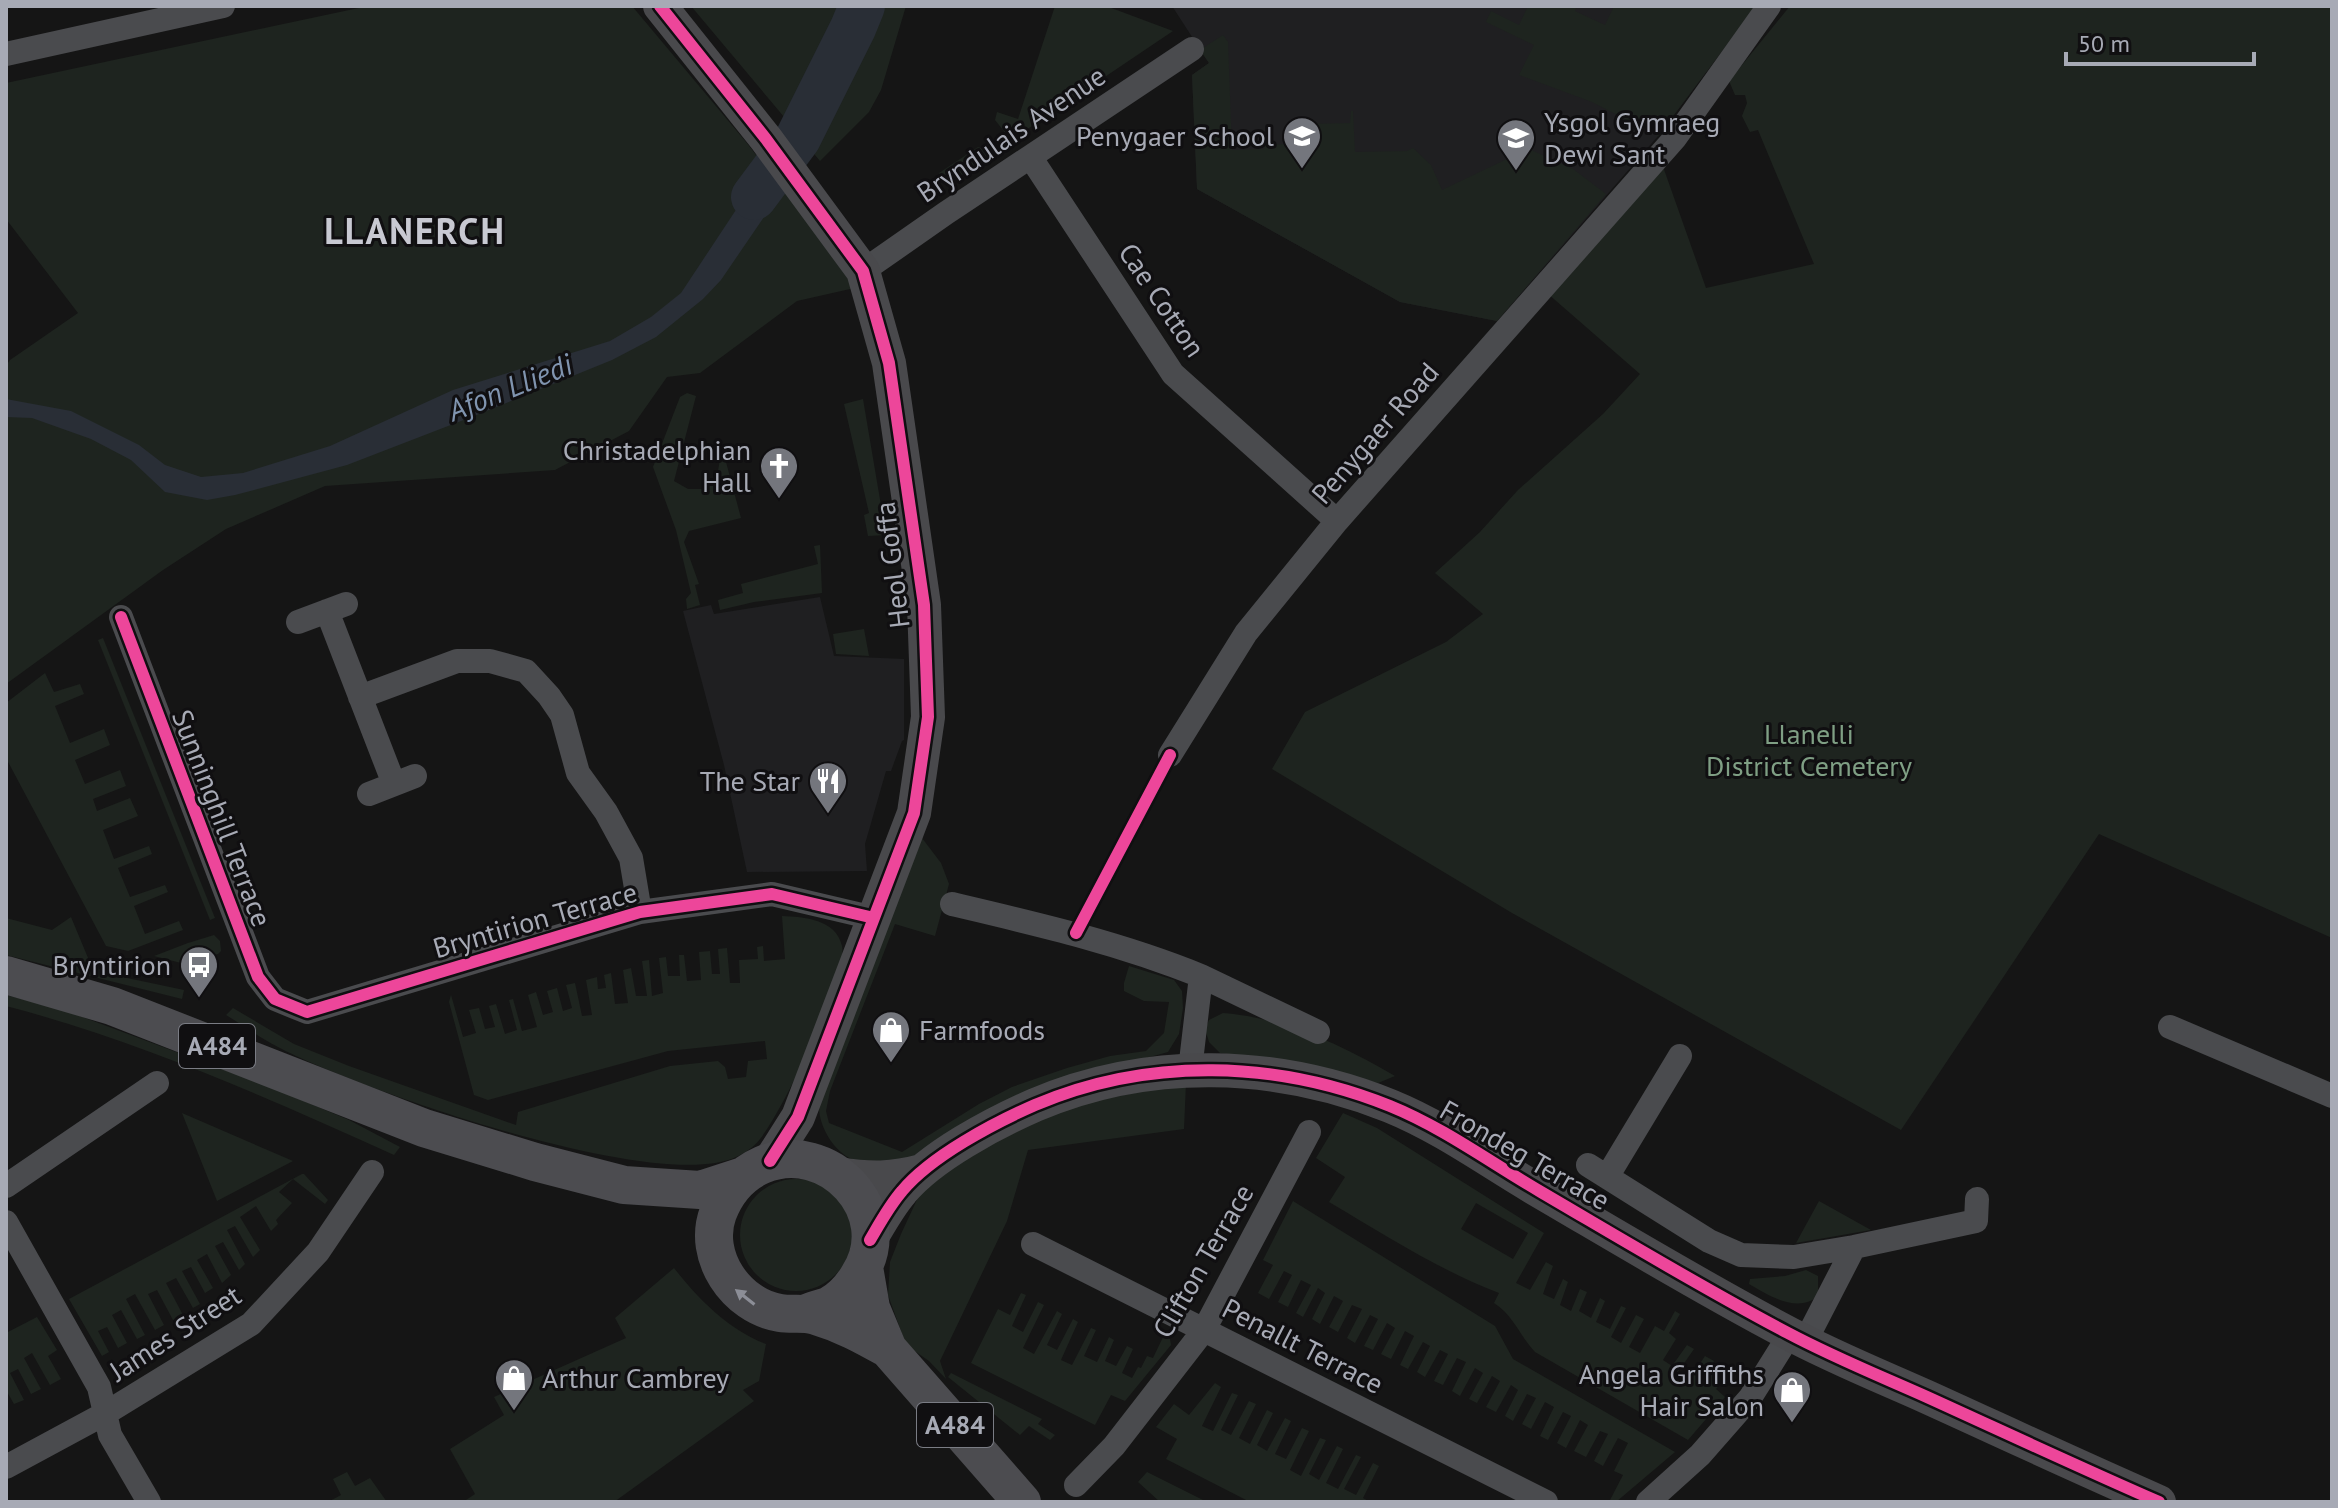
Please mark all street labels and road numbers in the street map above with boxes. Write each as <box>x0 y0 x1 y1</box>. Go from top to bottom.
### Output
street label: Bryndulais Avenue <box>909 57 1112 210</box>
street label: Cae Cotton <box>1111 235 1214 364</box>
street label: Penygaer Road <box>1303 354 1446 511</box>
street label: Heol Goffa <box>865 500 918 630</box>
street label: Sunninghill Terrace <box>164 704 281 932</box>
street label: Bryntirion Terrace <box>429 873 641 966</box>
road number: A484 <box>179 1024 255 1068</box>
street label: Frondeg Terrace <box>1434 1091 1617 1218</box>
street label: Clifton Terrace <box>1144 1177 1261 1344</box>
street label: James Street <box>101 1276 248 1389</box>
street label: Penallt Terrace <box>1216 1289 1390 1402</box>
road number: A484 <box>917 1403 993 1447</box>

